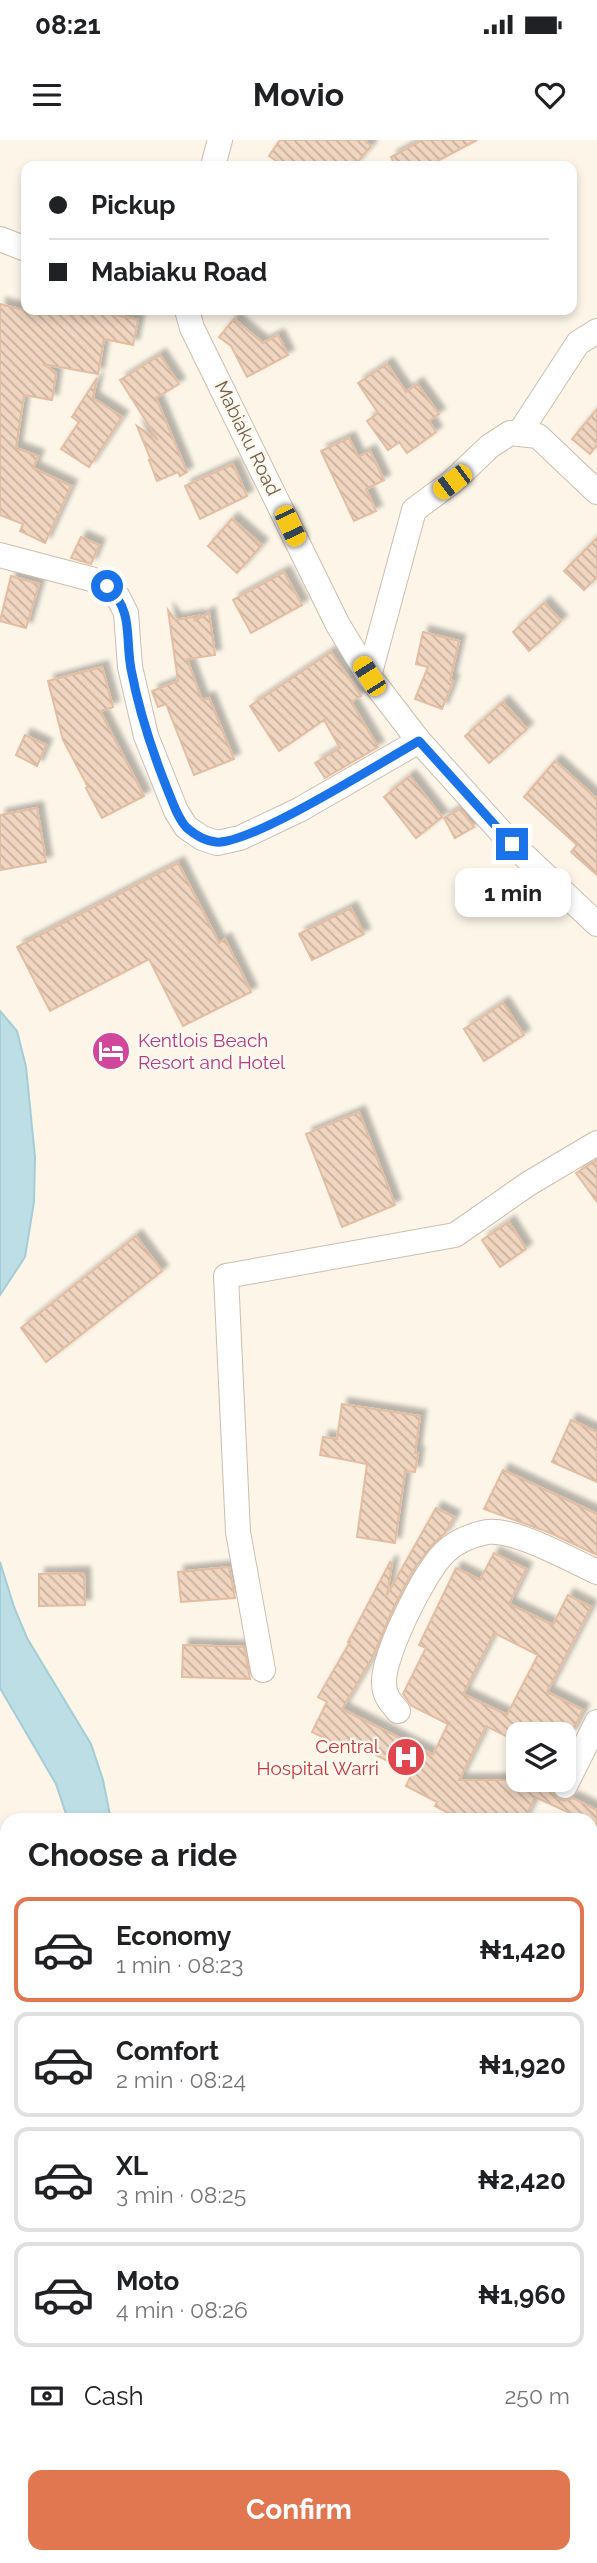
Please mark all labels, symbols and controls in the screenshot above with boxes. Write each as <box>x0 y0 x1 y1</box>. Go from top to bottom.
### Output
text: 08:21 <box>35 10 101 40</box>
icon: menu <box>28 76 66 114</box>
text: Movio <box>253 76 344 113</box>
icon: heart <box>531 76 569 114</box>
text: Pickup <box>91 190 176 220</box>
text: Mabiaku Road <box>91 257 267 287</box>
street label: Mabiaku Road <box>211 377 285 499</box>
car <box>429 461 476 503</box>
car <box>272 503 309 549</box>
route start <box>91 570 123 602</box>
car <box>349 653 390 699</box>
route end <box>496 828 528 860</box>
callout: 1 min <box>454 868 570 918</box>
text: 1 min <box>484 879 542 906</box>
place label: Kentlois Beach Resort and Hotel <box>138 1029 286 1073</box>
hotel icon: Kentlois Beach Resort and Hotel <box>90 1030 132 1072</box>
map controls <box>506 1722 576 1792</box>
button: layers <box>506 1722 576 1792</box>
place label: Central Hospital Warri <box>257 1735 380 1779</box>
hospital icon: Central Hospital Warri <box>385 1736 427 1778</box>
text: Choose a ride <box>28 1836 237 1873</box>
icon: car <box>32 1918 95 1981</box>
text: Economy <box>116 1921 231 1951</box>
text: ₦1,420 <box>479 1935 566 1965</box>
text: 1 min · 08:23 <box>116 1951 244 1978</box>
icon: car <box>32 2033 95 2096</box>
text: Comfort <box>116 2036 219 2066</box>
text: ₦1,920 <box>479 2050 566 2080</box>
text: 2 min · 08:24 <box>116 2066 246 2093</box>
icon: car <box>32 2148 95 2211</box>
text: XL <box>116 2151 148 2181</box>
text: ₦2,420 <box>477 2165 566 2195</box>
text: 3 min · 08:25 <box>116 2181 246 2208</box>
icon: car <box>32 2263 95 2326</box>
text: Moto <box>116 2266 179 2296</box>
text: ₦1,960 <box>478 2280 566 2310</box>
text: 4 min · 08:26 <box>116 2296 248 2323</box>
icon: cash <box>28 2377 66 2415</box>
text: Cash <box>84 2381 144 2411</box>
text: 250 m <box>504 2382 570 2409</box>
button: Confirm <box>28 2470 570 2550</box>

